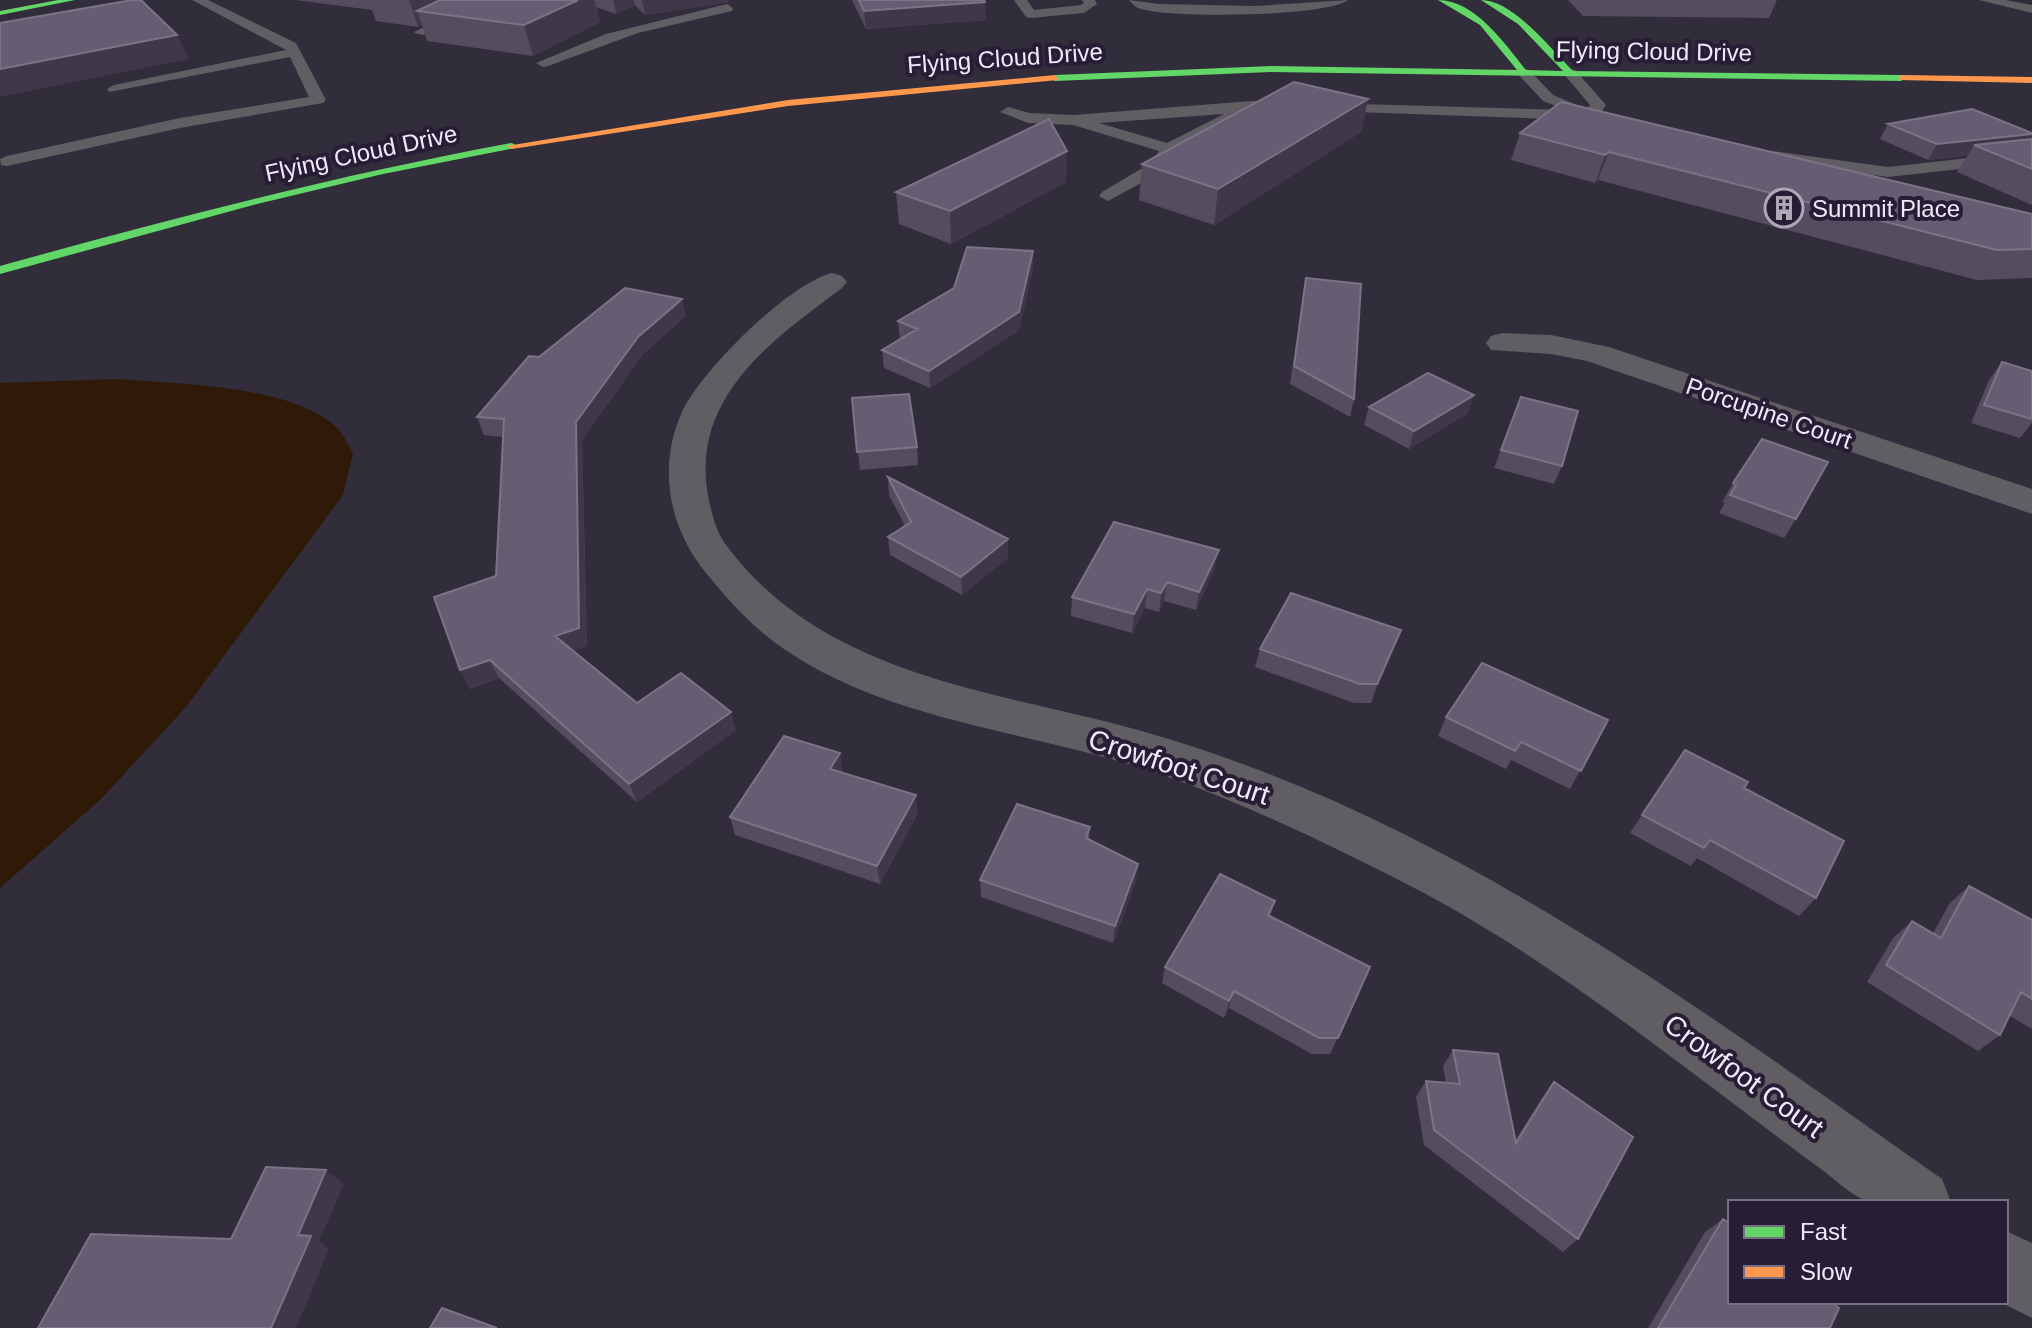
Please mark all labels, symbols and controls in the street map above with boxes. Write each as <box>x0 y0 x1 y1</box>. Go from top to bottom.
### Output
street label: Flying Cloud Drive <box>1556 36 1752 66</box>
street label: Flying Cloud Drive <box>906 38 1104 78</box>
street label: Flying Cloud Drive <box>262 119 460 187</box>
building icon: Summit Place <box>1763 187 1805 229</box>
place label: Summit Place <box>1812 195 1960 222</box>
street label: Porcupine Court <box>1683 372 1856 454</box>
street label: Crowfoot Court <box>1085 723 1274 811</box>
street label: Crowfoot Court <box>1659 1008 1829 1144</box>
legend <box>1728 1200 2008 1304</box>
text: Fast <box>1800 1218 1847 1245</box>
text: Slow <box>1800 1258 1853 1285</box>

